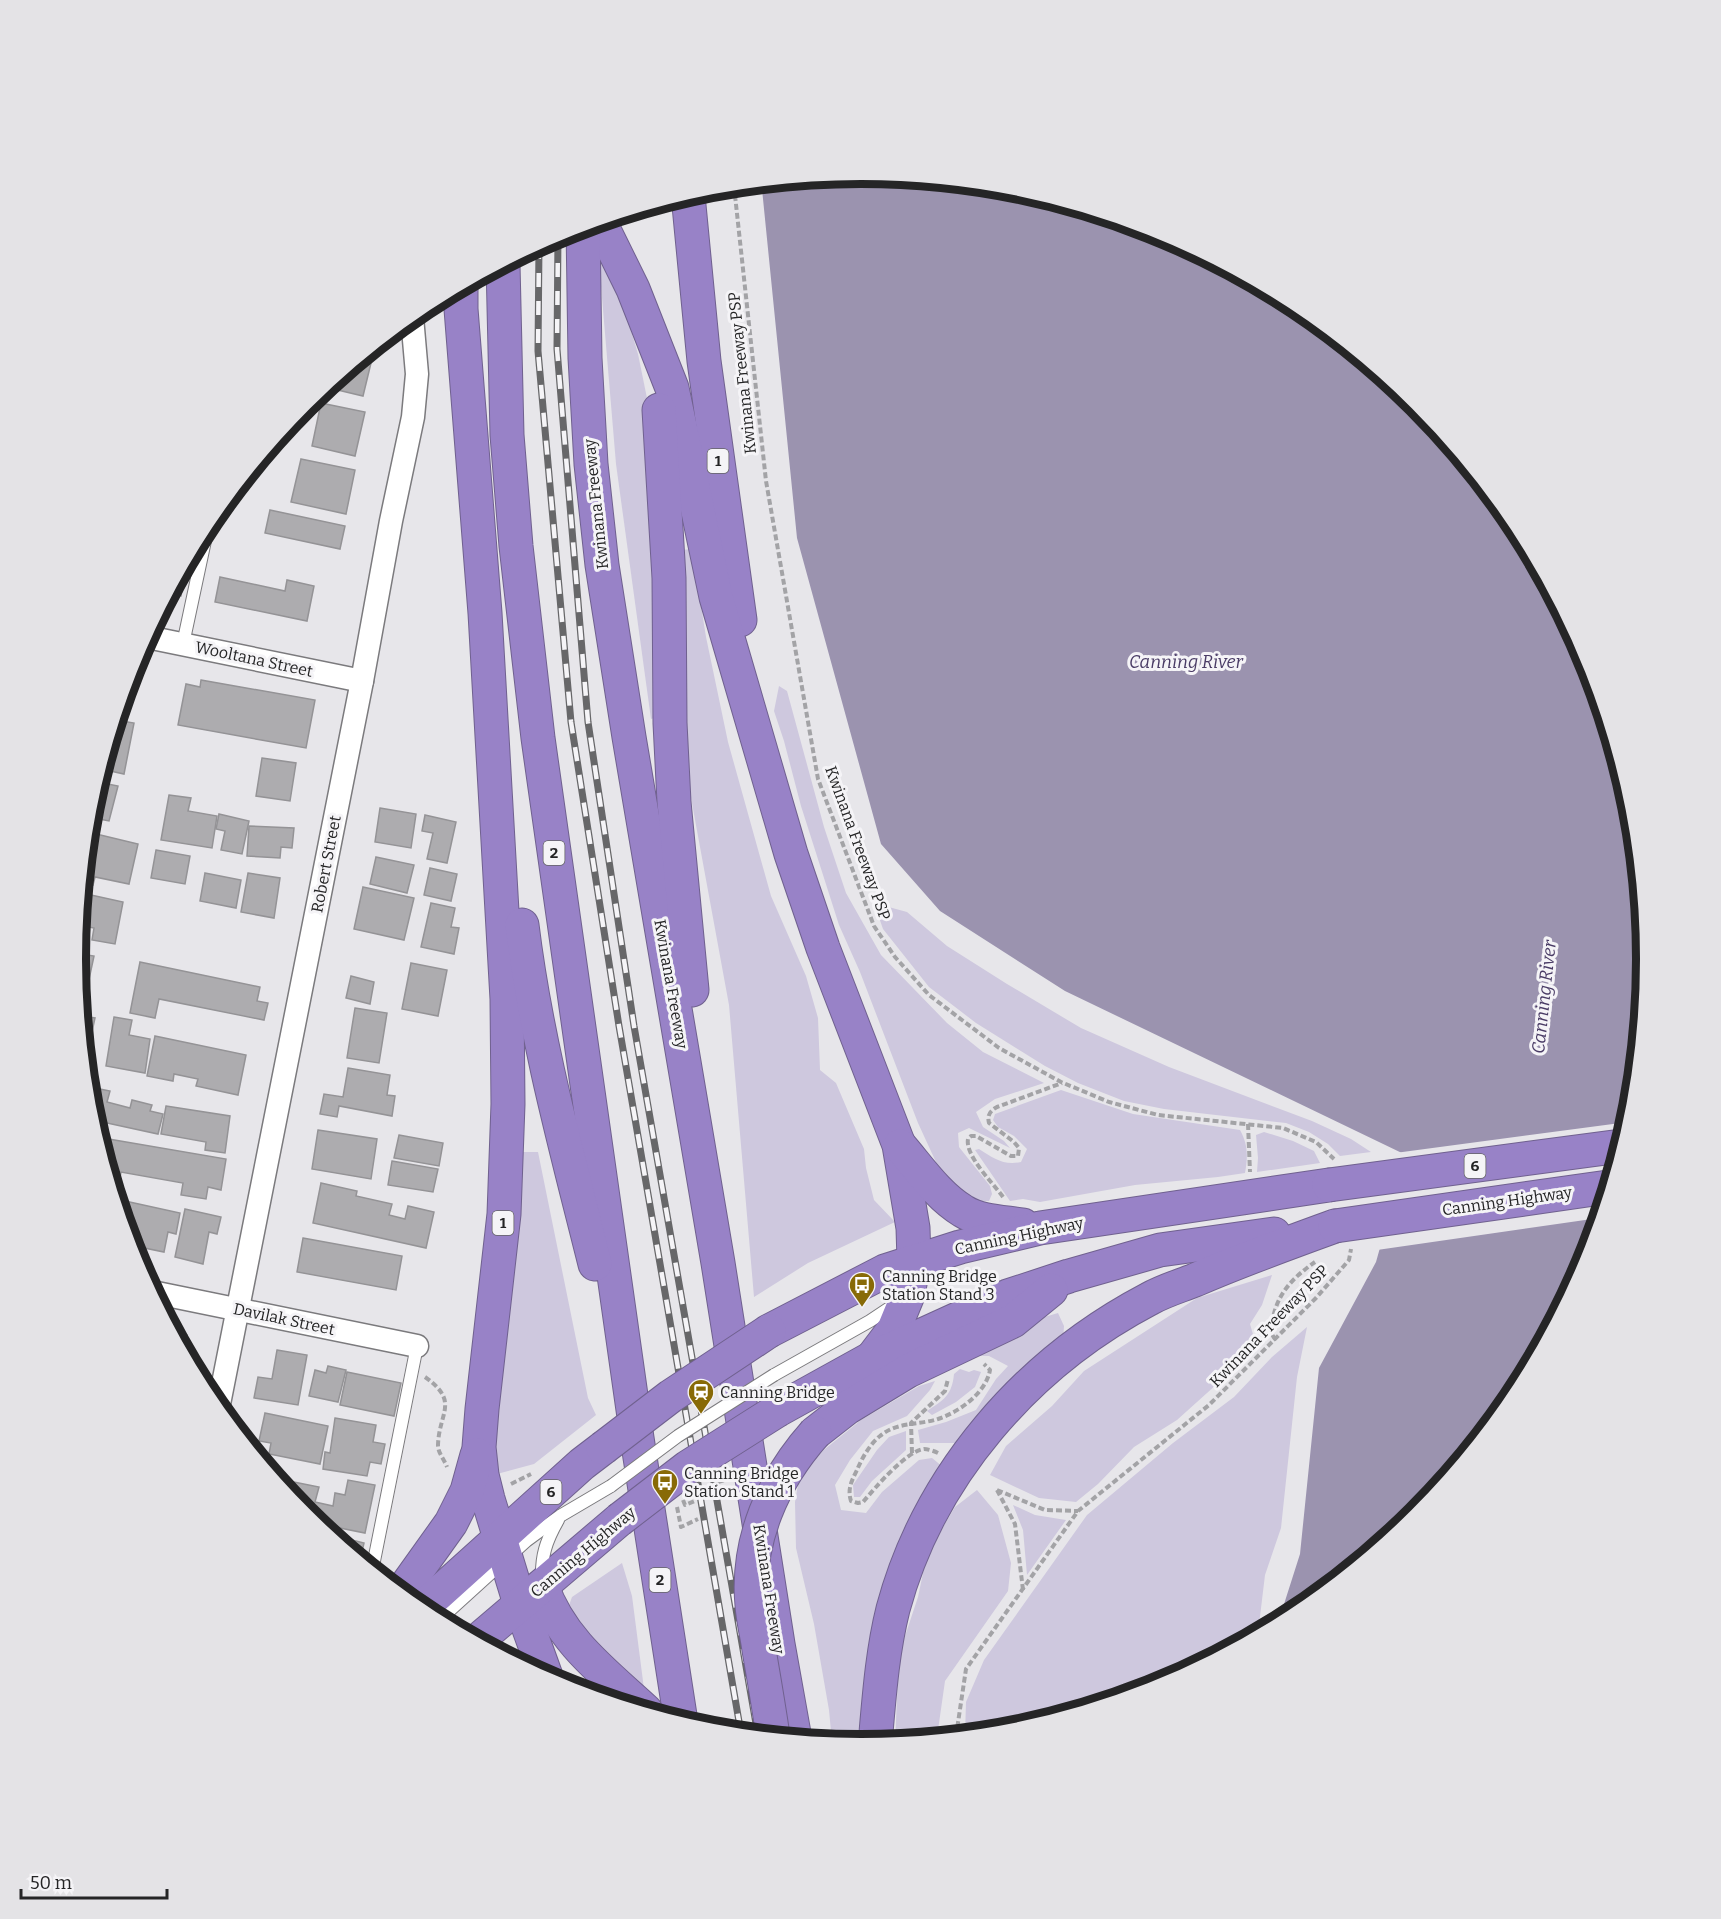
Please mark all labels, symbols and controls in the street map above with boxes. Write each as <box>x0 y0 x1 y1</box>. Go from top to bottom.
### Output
street label: Kwinana Freeway PSP <box>724 291 760 455</box>
street label: Kwinana Freeway <box>580 437 612 570</box>
road number: 1 <box>708 449 728 473</box>
street label: Wooltana Street <box>193 637 315 681</box>
water label: Canning River <box>1129 651 1244 673</box>
street label: Kwinana Freeway PSP <box>821 763 895 923</box>
street label: Robert Street <box>307 814 345 914</box>
road number: 2 <box>544 841 564 865</box>
street label: Kwinana Freeway <box>650 918 692 1051</box>
water label: Canning River <box>1527 939 1561 1055</box>
road number: 6 <box>1464 1154 1486 1178</box>
street label: Canning Highway <box>1441 1182 1574 1220</box>
road number: 1 <box>492 1211 514 1235</box>
street label: Canning Highway <box>953 1213 1086 1259</box>
street label: Kwinana Freeway PSP <box>1206 1261 1332 1391</box>
place label: Canning Bridge Station Stand 3 <box>882 1267 997 1304</box>
bus stop icon: Canning Bridge Station Stand 3 <box>847 1270 877 1308</box>
street label: Davilak Street <box>232 1299 337 1339</box>
station icon: Canning Bridge <box>686 1377 716 1415</box>
place label: Canning Bridge <box>720 1383 835 1402</box>
place label: Canning Bridge Station Stand 1 <box>684 1464 799 1501</box>
bus stop icon: Canning Bridge Station Stand 1 <box>650 1467 680 1505</box>
road number: 6 <box>540 1480 562 1504</box>
street label: Canning Highway <box>527 1502 640 1601</box>
street label: Kwinana Freeway <box>749 1523 789 1656</box>
road number: 2 <box>650 1568 670 1592</box>
scale bar <box>21 1862 166 1900</box>
text: 50 m <box>30 1872 72 1894</box>

